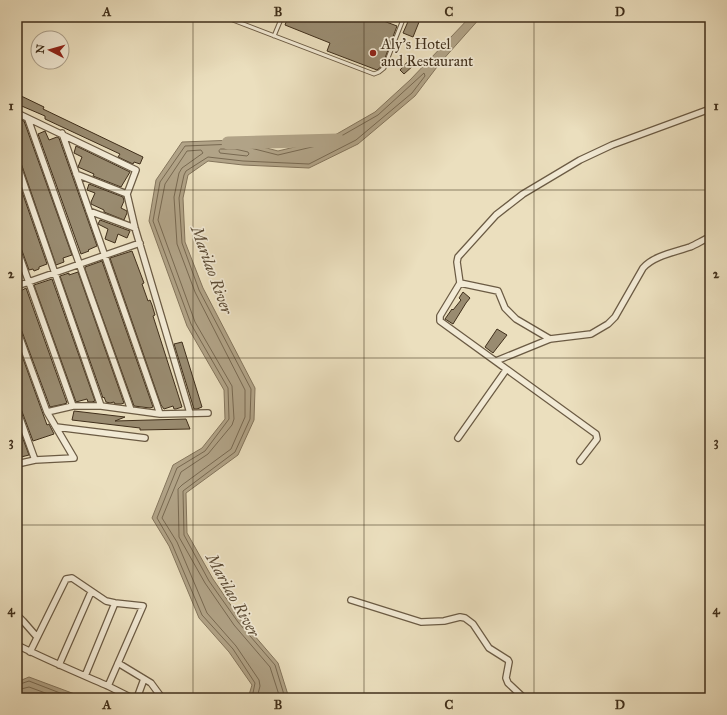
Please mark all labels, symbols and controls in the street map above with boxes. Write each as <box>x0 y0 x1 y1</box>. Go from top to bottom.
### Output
text: A <box>102 4 112 20</box>
text: B <box>274 4 283 20</box>
text: C <box>445 4 454 20</box>
text: D <box>615 4 625 20</box>
north arrow <box>30 30 70 70</box>
place label: Aly's Hotel and Restaurant <box>380 35 474 70</box>
text: N <box>34 43 48 54</box>
marker: Aly's Hotel and Restaurant <box>368 48 378 58</box>
text: 1 <box>8 98 14 114</box>
text: 1 <box>713 98 719 114</box>
water label: Marilao River <box>187 221 237 318</box>
text: 2 <box>8 266 15 282</box>
text: 2 <box>713 266 720 282</box>
text: 3 <box>8 434 14 450</box>
text: 3 <box>713 434 719 450</box>
water label: Marilao River <box>201 548 264 641</box>
text: 4 <box>7 602 15 618</box>
text: 4 <box>712 602 720 618</box>
text: A <box>102 697 112 713</box>
text: B <box>274 697 283 713</box>
text: C <box>445 697 454 713</box>
text: D <box>615 697 625 713</box>

